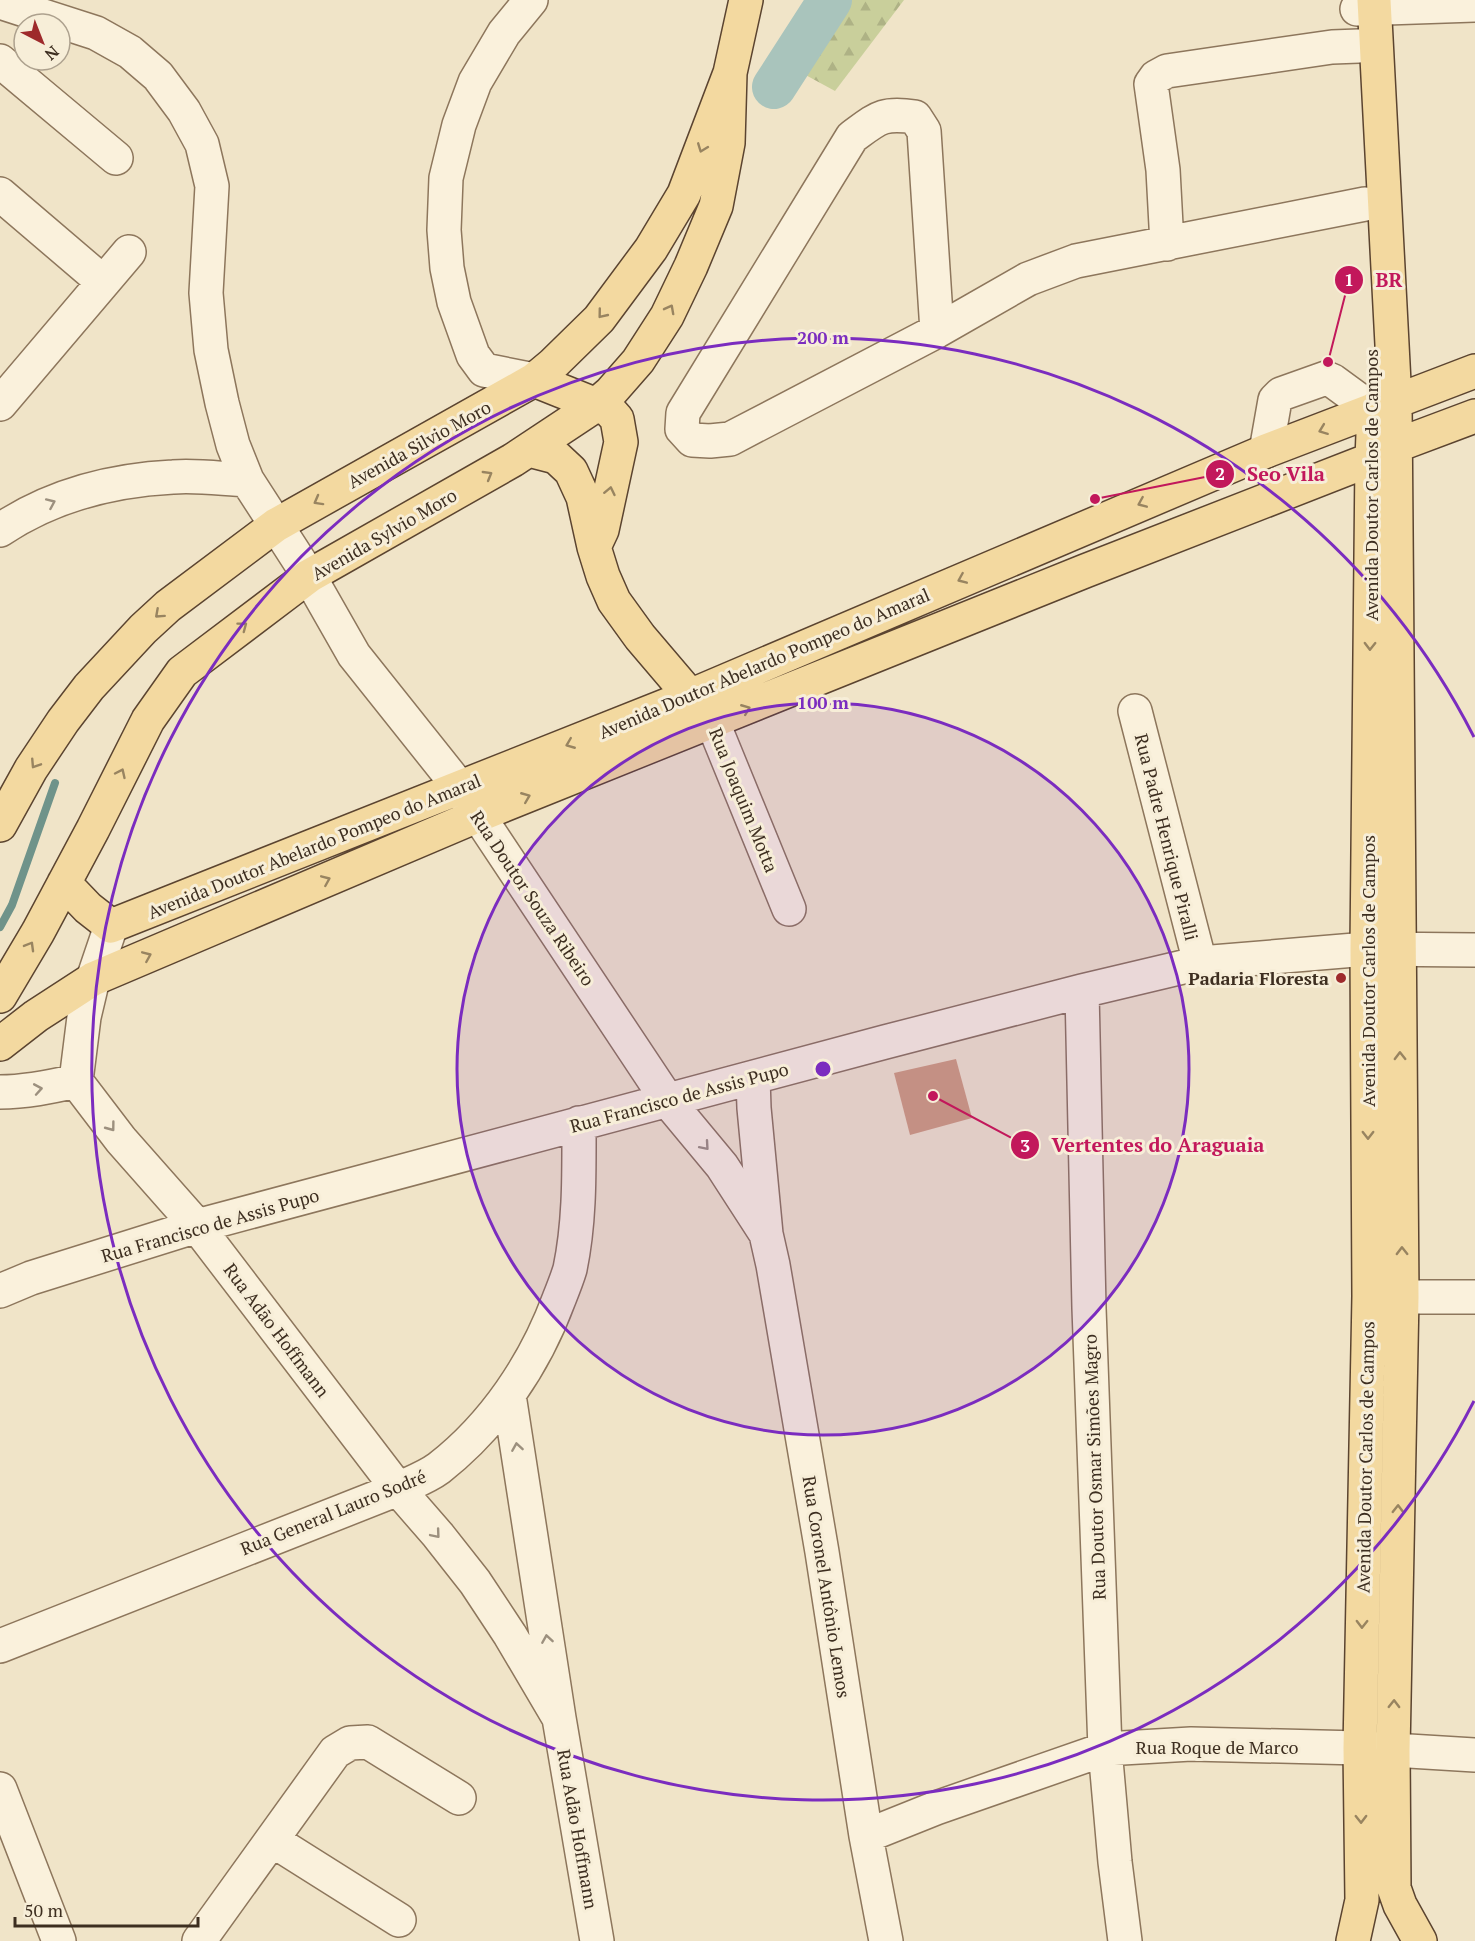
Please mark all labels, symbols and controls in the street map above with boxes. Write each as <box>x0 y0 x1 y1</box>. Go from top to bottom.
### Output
north arrow <box>12 12 72 72</box>
text: N <box>40 41 64 65</box>
one-way arrow <box>696 142 709 152</box>
callout: BR <box>1334 261 1415 299</box>
text: BR <box>1376 266 1403 293</box>
text: 1 <box>1344 267 1354 291</box>
one-way arrow <box>663 305 674 316</box>
one-way arrow <box>599 307 610 318</box>
text: 200 m <box>797 325 849 349</box>
street label: Avenida Doutor Carlos de Campos <box>1359 349 1383 621</box>
street label: Avenida Silvio Moro <box>343 395 495 493</box>
one-way arrow <box>1318 423 1329 435</box>
callout: Seo Vila <box>1205 455 1337 493</box>
text: Seo Vila <box>1247 460 1325 487</box>
text: 2 <box>1215 461 1225 485</box>
one-way arrow <box>482 470 492 482</box>
street label: Avenida Sylvio Moro <box>307 483 461 585</box>
one-way arrow <box>603 486 616 496</box>
one-way arrow <box>314 494 324 505</box>
one-way arrow <box>1137 496 1148 508</box>
one-way arrow <box>45 498 56 510</box>
one-way arrow <box>958 572 969 584</box>
street label: Avenida Doutor Abelardo Pompeo do Amaral <box>595 582 933 744</box>
one-way arrow <box>155 607 166 618</box>
one-way arrow <box>236 622 247 633</box>
one-way arrow <box>1364 642 1376 651</box>
text: 100 m <box>797 690 849 714</box>
one-way arrow <box>740 704 751 716</box>
street label: Rua Joaquim Motta <box>704 724 784 876</box>
street label: Rua Padre Henrique Piralli <box>1130 731 1204 943</box>
one-way arrow <box>565 737 575 750</box>
one-way arrow <box>31 757 42 768</box>
street label: Avenida Doutor Abelardo Pompeo do Amaral <box>144 768 484 924</box>
one-way arrow <box>113 769 125 780</box>
one-way arrow <box>519 792 530 804</box>
street label: Rua Doutor Souza Ribeiro <box>465 806 601 990</box>
street label: Avenida Doutor Carlos de Campos <box>1356 835 1380 1107</box>
one-way arrow <box>320 875 331 887</box>
one-way arrow <box>22 942 34 952</box>
one-way arrow <box>140 951 151 963</box>
place label: Padaria Floresta <box>1188 966 1329 990</box>
marker: Padaria Floresta <box>1334 971 1348 985</box>
one-way arrow <box>1394 1051 1406 1060</box>
street label: Rua Francisco de Assis Pupo <box>567 1056 791 1138</box>
centre of rings <box>813 1059 833 1079</box>
one-way arrow <box>33 1083 43 1096</box>
one-way arrow <box>104 1120 115 1131</box>
callout: Vertentes do Araguaia <box>1010 1126 1277 1164</box>
text: Vertentes do Araguaia <box>1052 1131 1264 1158</box>
one-way arrow <box>1362 1131 1374 1140</box>
text: 3 <box>1020 1133 1030 1157</box>
one-way arrow <box>698 1139 709 1150</box>
street label: Rua Francisco de Assis Pupo <box>98 1182 322 1268</box>
one-way arrow <box>1396 1246 1408 1255</box>
street label: Rua Adão Hoffmann <box>219 1258 336 1402</box>
street label: Avenida Doutor Carlos de Campos <box>1351 1321 1379 1593</box>
street label: Rua Doutor Osmar Simões Magro <box>1077 1334 1111 1600</box>
one-way arrow <box>512 1442 524 1451</box>
street label: Rua General Lauro Sodré <box>237 1464 429 1560</box>
street label: Rua Coronel Antônio Lemos <box>798 1474 856 1700</box>
one-way arrow <box>1392 1504 1404 1513</box>
one-way arrow <box>429 1527 440 1538</box>
one-way arrow <box>1356 1619 1368 1628</box>
one-way arrow <box>541 1635 553 1644</box>
one-way arrow <box>1388 1699 1400 1708</box>
street label: Rua Roque de Marco <box>1135 1735 1299 1759</box>
street label: Rua Adão Hoffmann <box>552 1747 604 1911</box>
one-way arrow <box>1354 1814 1367 1823</box>
scale bar <box>15 1890 198 1928</box>
text: 50 m <box>24 1898 64 1922</box>

